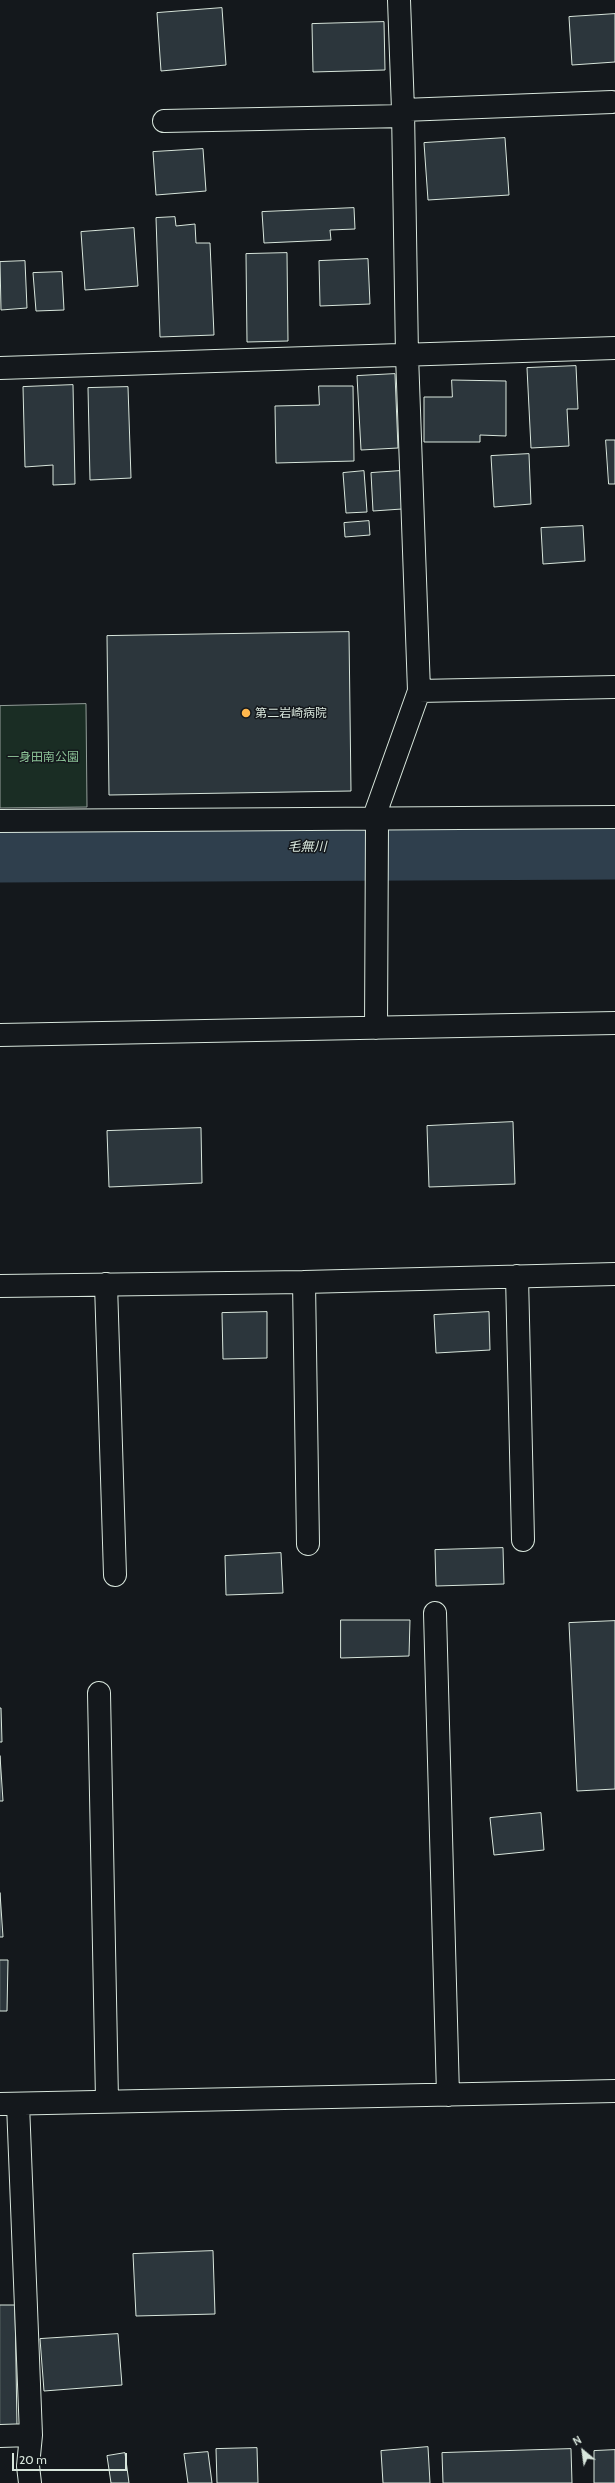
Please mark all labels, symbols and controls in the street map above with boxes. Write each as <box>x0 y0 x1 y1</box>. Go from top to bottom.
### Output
place label: 第二岩崎病院 <box>255 706 327 720</box>
marker: 第二岩崎病院 <box>240 707 252 719</box>
park label: 一身田南公園 <box>7 750 79 764</box>
water label: 毛無川 <box>288 839 326 855</box>
north arrow <box>563 2431 603 2471</box>
text: N <box>570 2432 584 2449</box>
scale bar <box>14 2445 129 2471</box>
text: 20 m <box>19 2452 47 2467</box>

